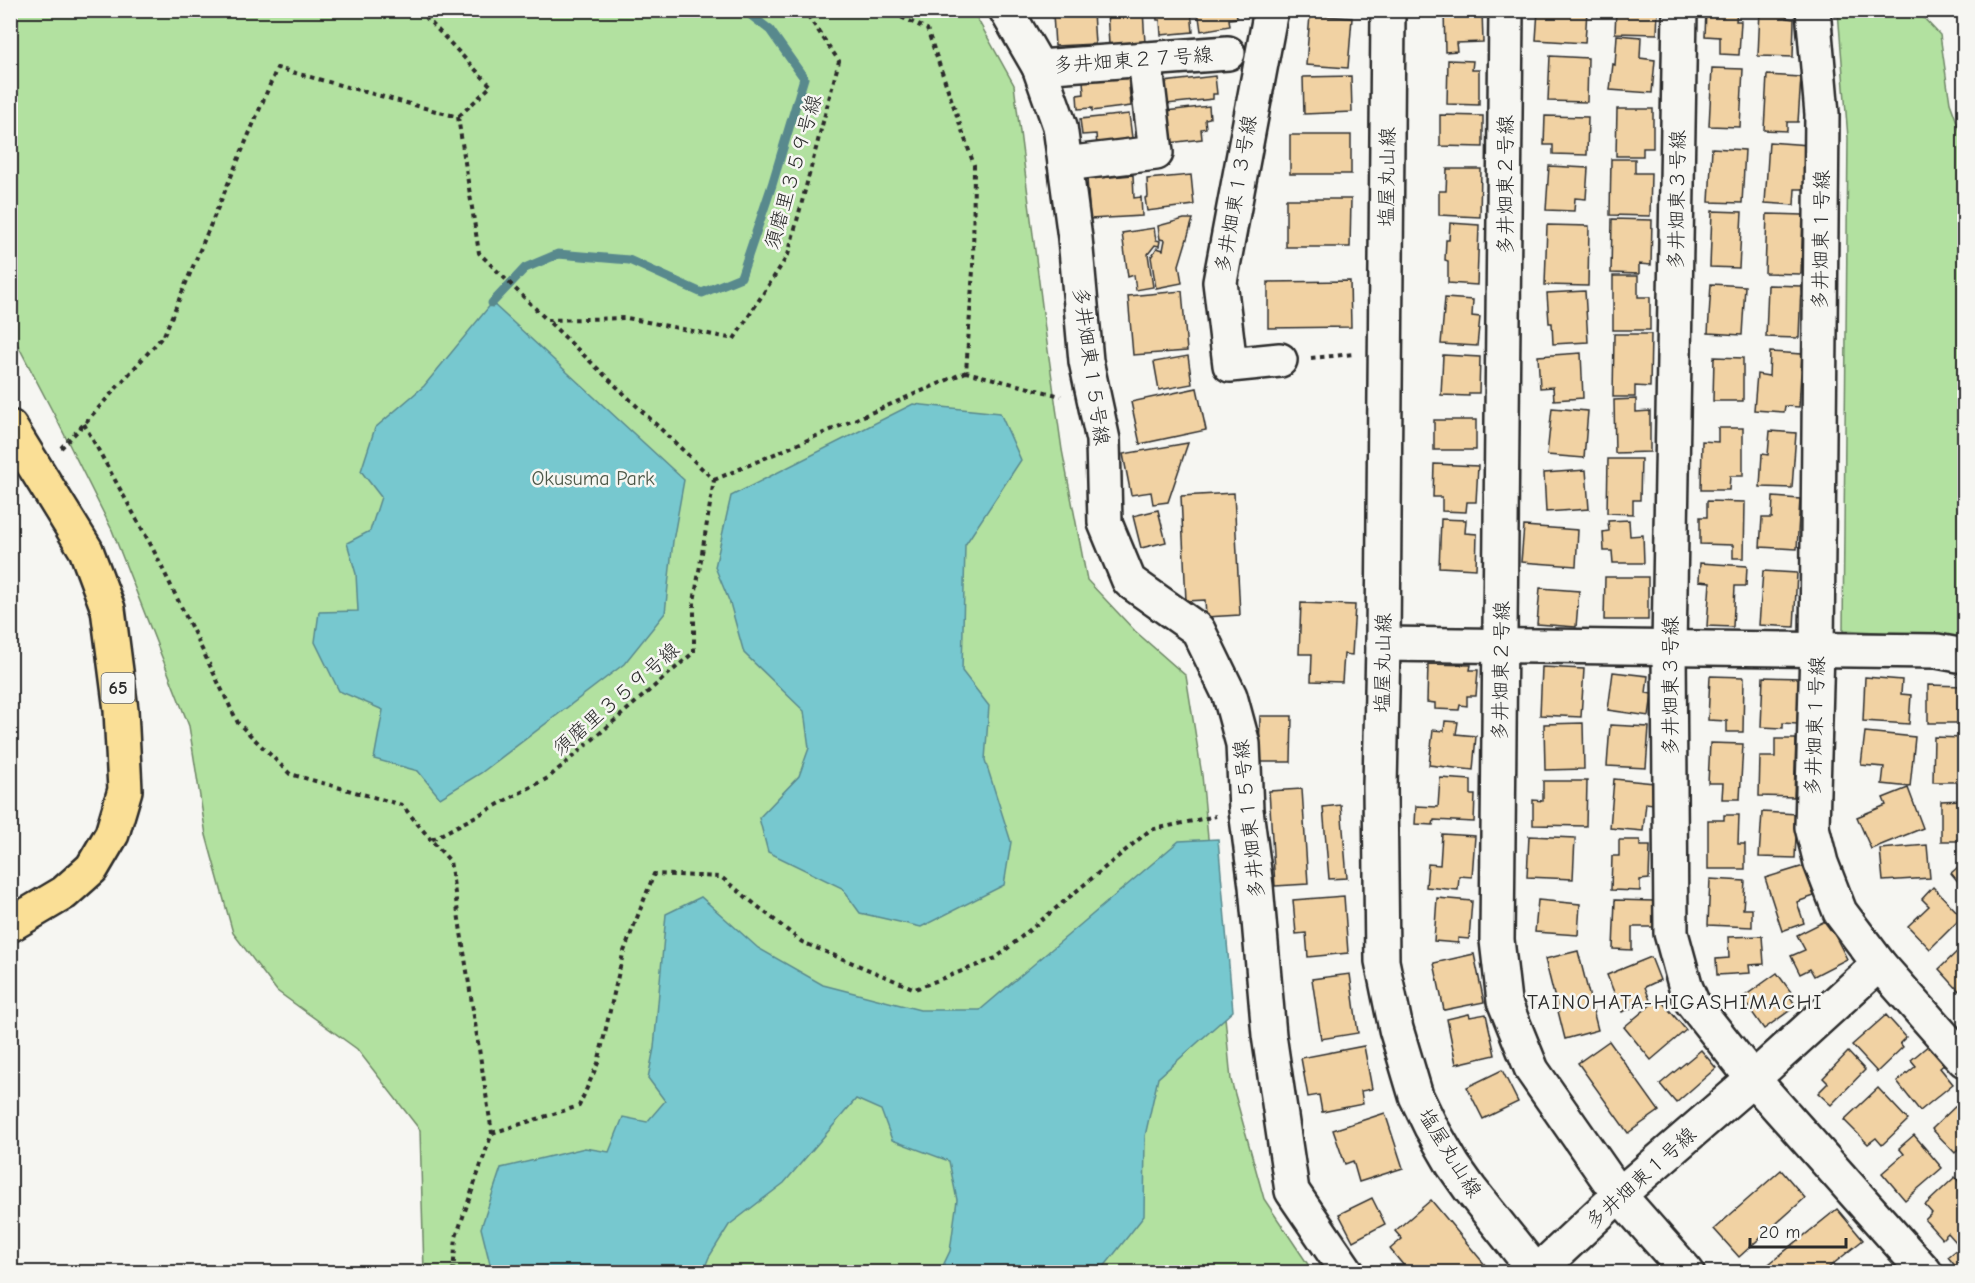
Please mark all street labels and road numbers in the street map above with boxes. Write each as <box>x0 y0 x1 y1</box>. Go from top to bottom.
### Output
street label: 多井畑東２７号線 <box>1052 43 1214 77</box>
street label: 須磨里３５９号線 <box>760 92 826 252</box>
street label: 多井畑東１３号線 <box>1211 113 1261 275</box>
street label: 多井畑東２号線 <box>1494 115 1517 255</box>
street label: 塩屋丸山線 <box>1375 127 1399 227</box>
street label: 多井畑東３号線 <box>1664 130 1690 270</box>
street label: 多井畑東１号線 <box>1808 170 1834 310</box>
street label: 多井畑東１５号線 <box>1068 285 1114 447</box>
street label: 多井畑東２号線 <box>1488 601 1514 741</box>
street label: 塩屋丸山線 <box>1371 613 1395 713</box>
street label: 多井畑東３号線 <box>1659 616 1682 756</box>
street label: 須磨里３５９号線 <box>548 638 684 760</box>
street label: 多井畑東１号線 <box>1801 656 1829 796</box>
road number: 65 <box>102 673 134 703</box>
street label: 多井畑東１５号線 <box>1229 738 1269 900</box>
street label: 塩屋丸山線 <box>1414 1105 1486 1201</box>
street label: 多井畑東１号線 <box>1581 1123 1701 1233</box>

